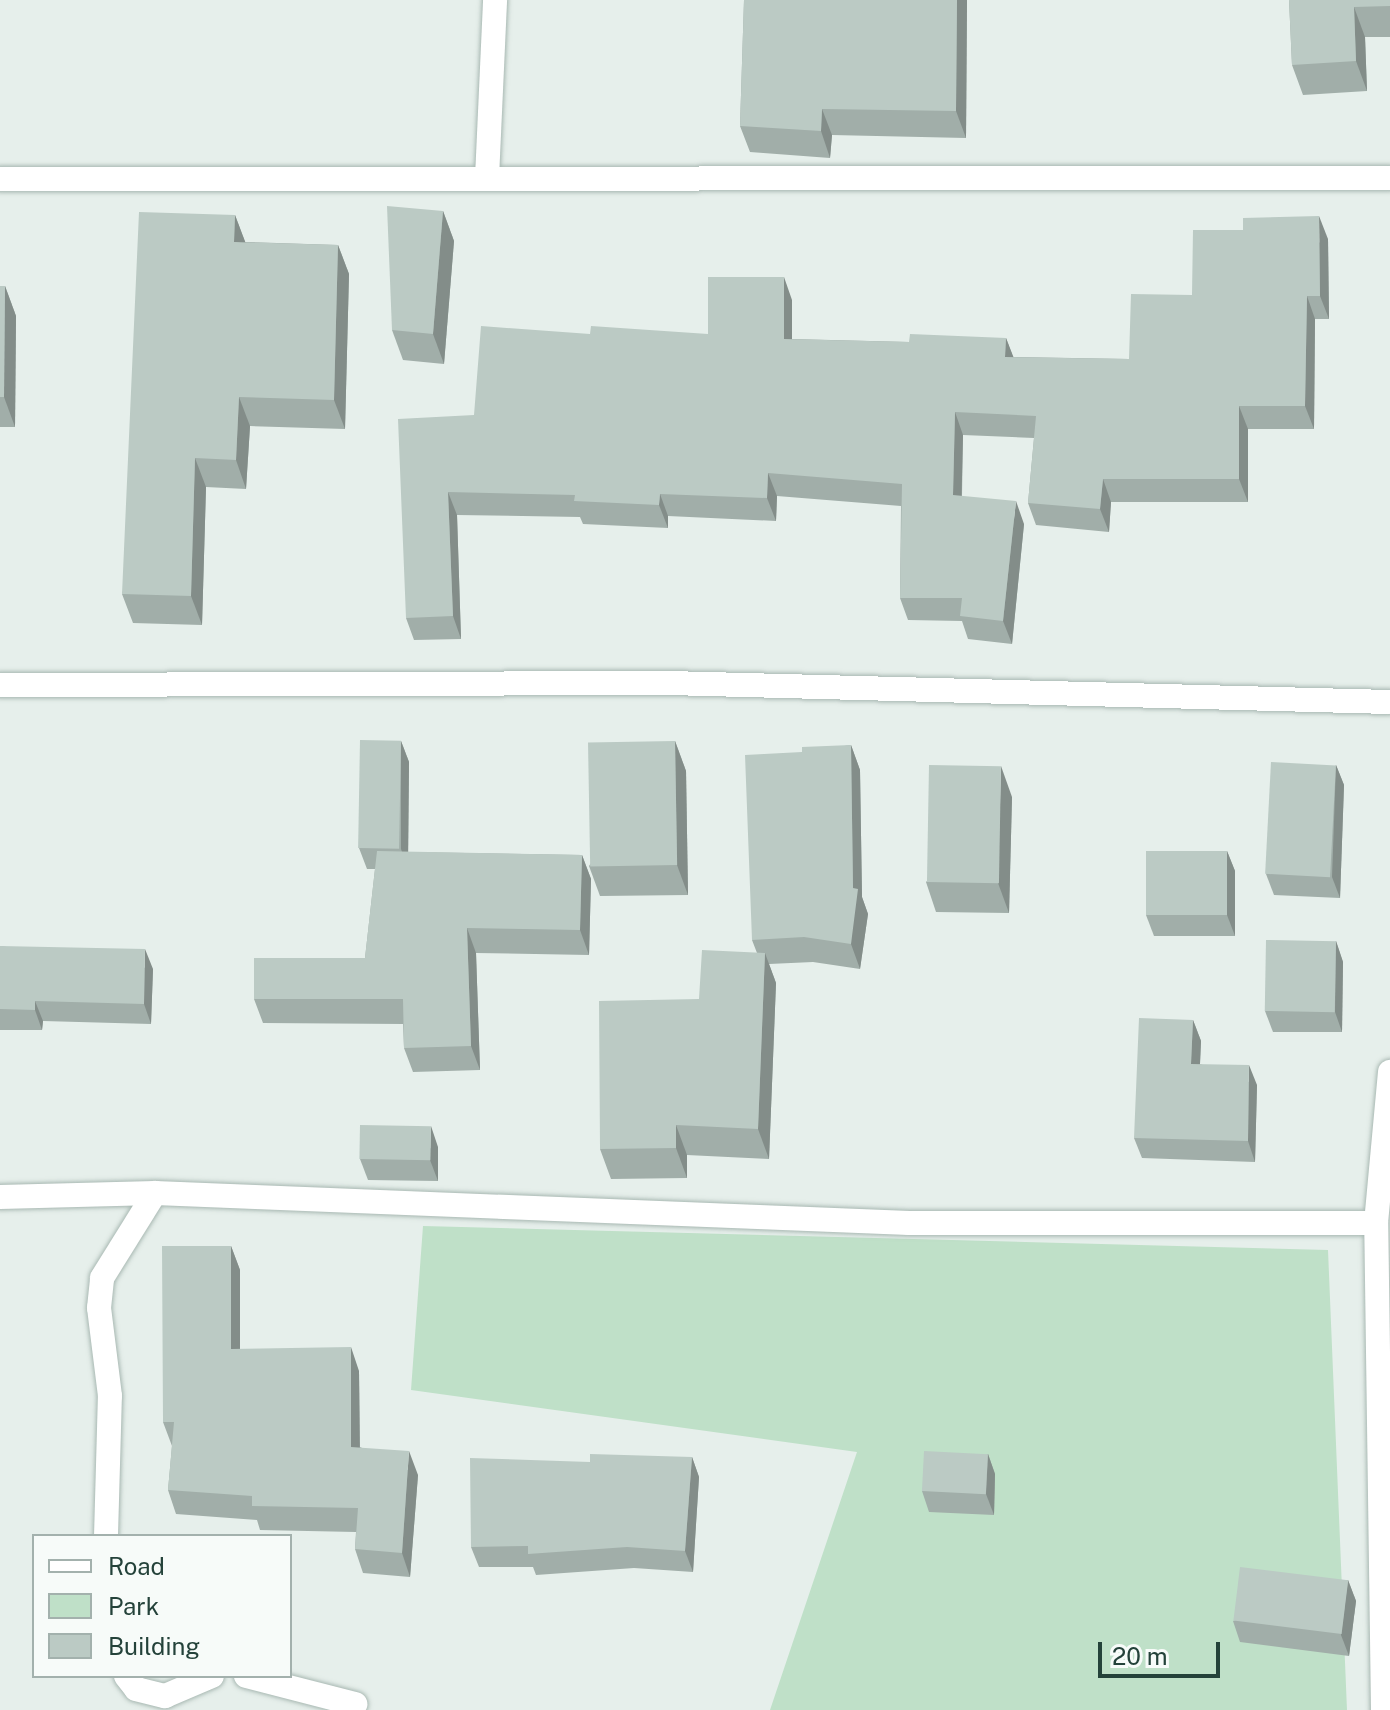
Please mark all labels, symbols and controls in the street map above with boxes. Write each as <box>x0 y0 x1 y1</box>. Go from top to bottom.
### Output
legend <box>32 1534 292 1678</box>
text: Road <box>108 1552 165 1580</box>
text: Park <box>108 1592 159 1620</box>
scale bar <box>1102 1626 1224 1676</box>
text: Building <box>108 1632 200 1660</box>
text: 20 m <box>1112 1642 1168 1670</box>

